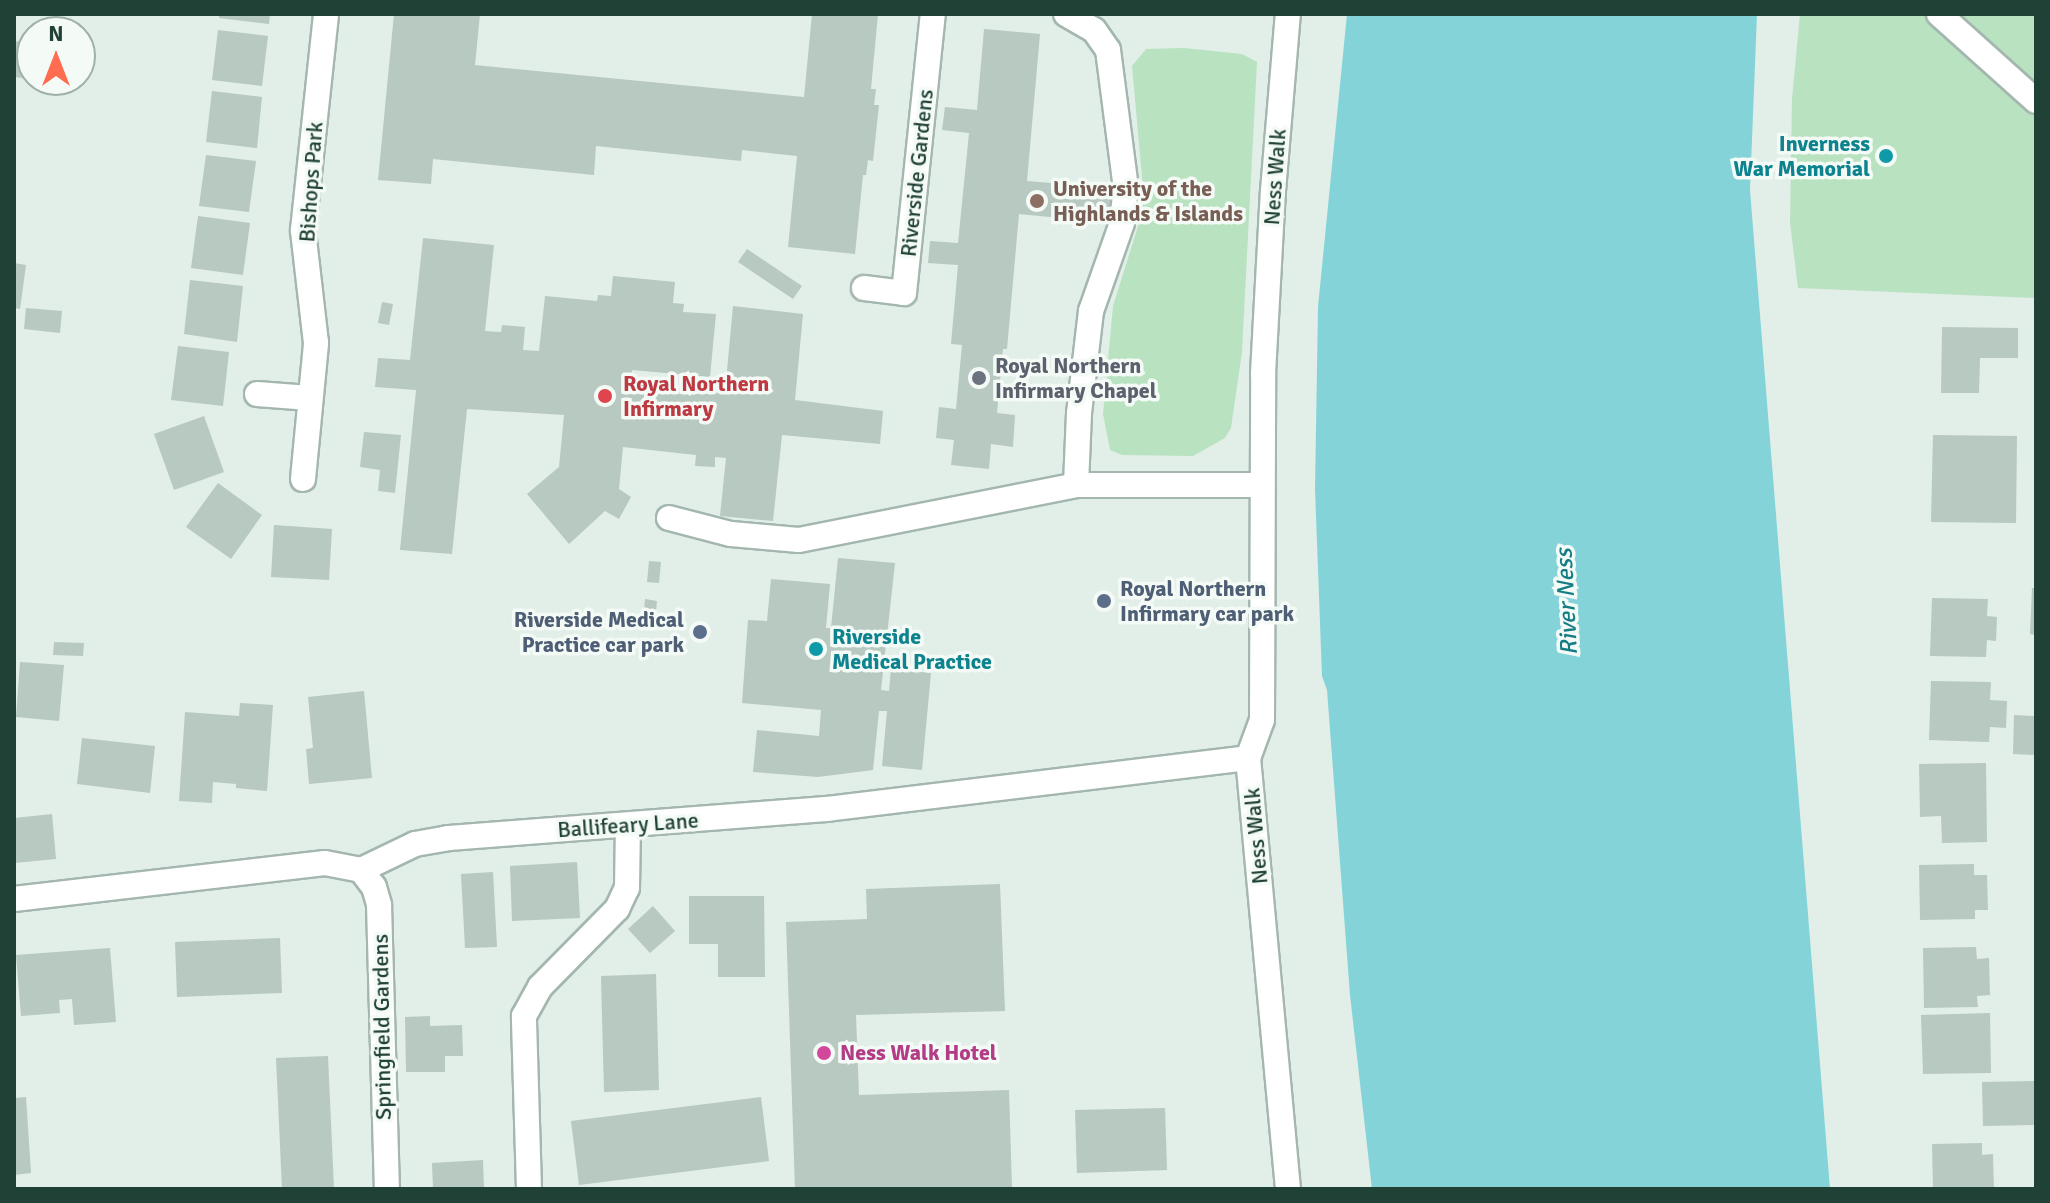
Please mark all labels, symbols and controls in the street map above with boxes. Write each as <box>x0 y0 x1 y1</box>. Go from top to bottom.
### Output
north arrow <box>16 16 96 96</box>
text: N <box>48 20 64 47</box>
street label: Riverside Gardens <box>895 88 939 258</box>
street label: Bishops Park <box>294 121 328 243</box>
street label: Ness Walk <box>1258 128 1292 226</box>
place label: Inverness War Memorial <box>1734 130 1870 182</box>
marker: Inverness War Memorial <box>1877 147 1895 165</box>
place label: University of the Highlands & Islands <box>1053 175 1243 226</box>
marker: University of the Highlands & Islands <box>1028 192 1046 210</box>
place label: Royal Northern Infirmary Chapel <box>995 352 1157 404</box>
marker: Royal Northern Infirmary Chapel <box>970 369 988 387</box>
place label: Royal Northern Infirmary <box>623 370 769 422</box>
marker: Royal Northern Infirmary <box>594 385 616 407</box>
water label: River Ness <box>1550 548 1584 656</box>
place label: Royal Northern Infirmary car park <box>1120 575 1294 626</box>
marker: Royal Northern Infirmary car park <box>1095 592 1113 610</box>
place label: Riverside Medical Practice car park <box>514 606 684 658</box>
marker: Riverside Medical Practice car park <box>691 623 709 641</box>
place label: Riverside Medical Practice <box>832 623 992 674</box>
marker: Riverside Medical Practice <box>807 640 825 658</box>
street label: Ness Walk <box>1239 787 1273 885</box>
street label: Ballifeary Lane <box>557 807 699 843</box>
street label: Springfield Gardens <box>367 934 397 1120</box>
place label: Ness Walk Hotel <box>840 1040 997 1066</box>
marker: Ness Walk Hotel <box>815 1044 833 1062</box>

